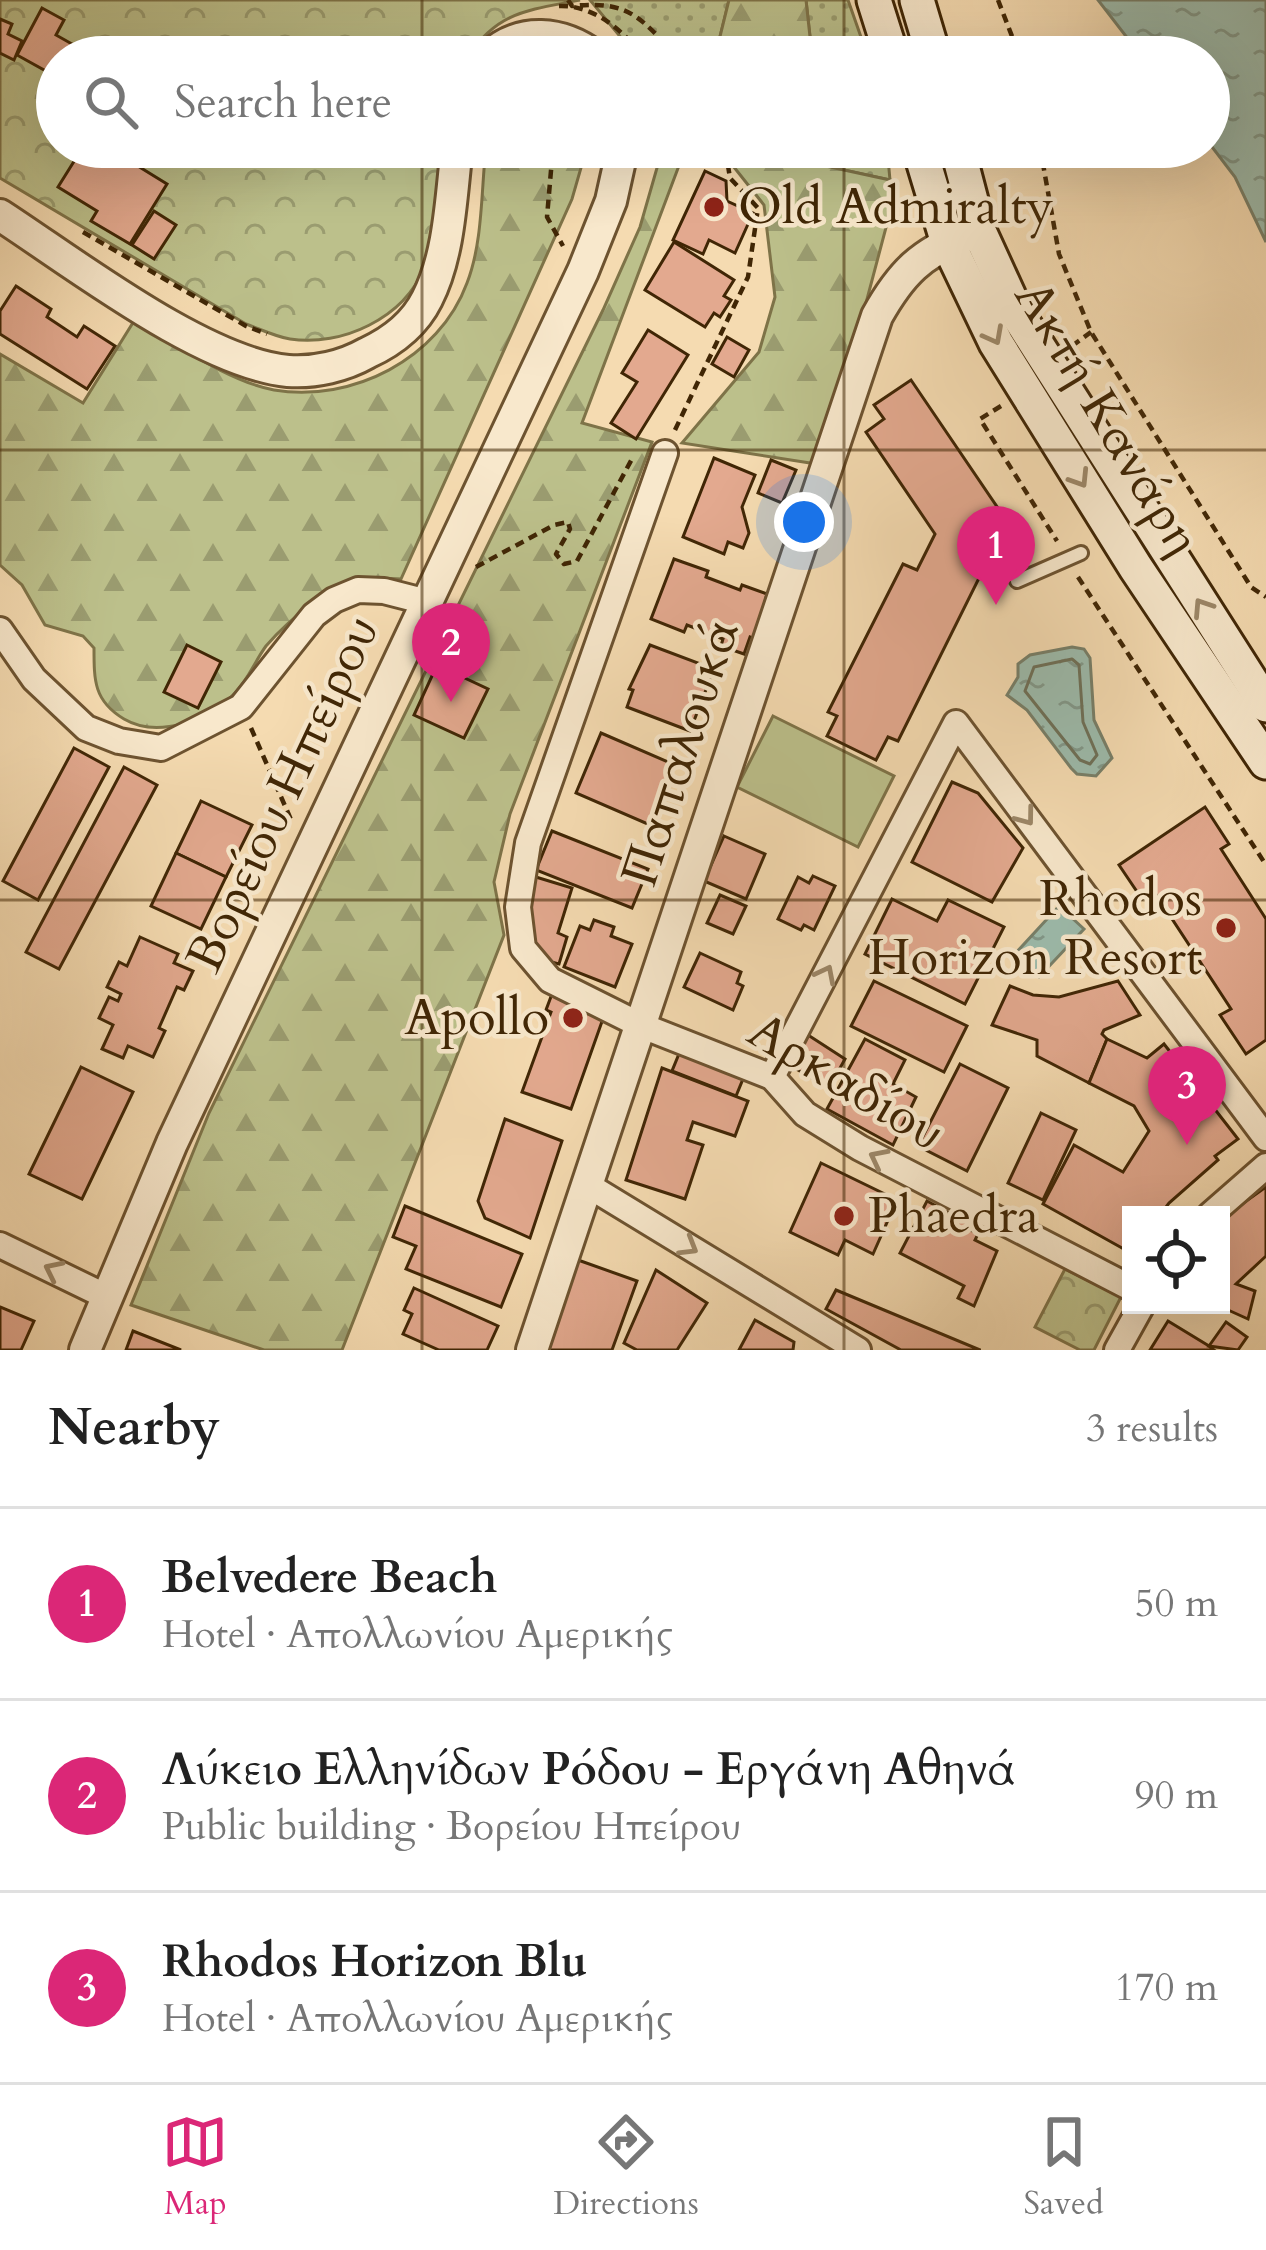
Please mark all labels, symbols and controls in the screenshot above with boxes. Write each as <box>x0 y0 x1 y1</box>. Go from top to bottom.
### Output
search box <box>36 36 1230 168</box>
icon: search <box>78 69 144 135</box>
text: Search here <box>174 72 392 133</box>
place label: Old Admiralty <box>738 172 1054 242</box>
marker: Old Admiralty <box>701 194 727 220</box>
street label: Ακτή Κανάρη <box>997 268 1217 568</box>
one-way arrow <box>979 324 1002 346</box>
one-way arrow <box>1066 466 1089 488</box>
your location <box>774 492 834 552</box>
pin: 1 <box>957 506 1035 605</box>
one-way arrow <box>1194 598 1216 620</box>
pin: 2 <box>412 603 490 702</box>
street label: Βορείου Ηπείρου <box>170 604 396 984</box>
street label: Παπαλουκά <box>605 609 757 895</box>
one-way arrow <box>1011 804 1033 825</box>
place label: Rhodos Horizon Resort <box>868 864 1202 993</box>
marker: Rhodos Horizon Resort <box>1213 915 1239 941</box>
one-way arrow <box>811 964 834 986</box>
place label: Apollo <box>404 983 549 1053</box>
street label: Αρκαδίου <box>735 996 957 1168</box>
marker: Apollo <box>560 1005 586 1031</box>
pin: 3 <box>1148 1046 1226 1145</box>
one-way arrow <box>868 1149 890 1172</box>
place label: Phaedra <box>868 1181 1039 1251</box>
marker: Phaedra <box>831 1203 857 1229</box>
map controls <box>1122 1206 1230 1314</box>
button: locate <box>1122 1206 1230 1314</box>
one-way arrow <box>676 1233 698 1255</box>
one-way arrow <box>44 1261 65 1285</box>
text: Nearby <box>48 1393 220 1463</box>
text: 3 results <box>1086 1402 1218 1455</box>
text: Belvedere Beach <box>162 1547 497 1608</box>
text: 1 <box>77 1577 97 1630</box>
text: 50 m <box>1135 1577 1218 1630</box>
text: Hotel · Απολλωνίου Αμερικής <box>162 1608 673 1661</box>
text: Λύκειο Ελληνίδων Ρόδου - Εργάνη Αθηνά <box>162 1739 1017 1800</box>
text: 2 <box>77 1769 97 1822</box>
text: 90 m <box>1135 1769 1218 1822</box>
text: Public building · Βορείου Ηπείρου <box>162 1800 741 1853</box>
text: Rhodos Horizon Blu <box>162 1931 587 1992</box>
text: 3 <box>77 1961 97 2014</box>
text: 170 m <box>1115 1961 1218 2014</box>
text: Hotel · Απολλωνίου Αμερικής <box>162 1992 673 2045</box>
tab: Map <box>162 2109 228 2226</box>
tab: Directions <box>553 2109 699 2226</box>
tab: Saved <box>1024 2109 1104 2226</box>

